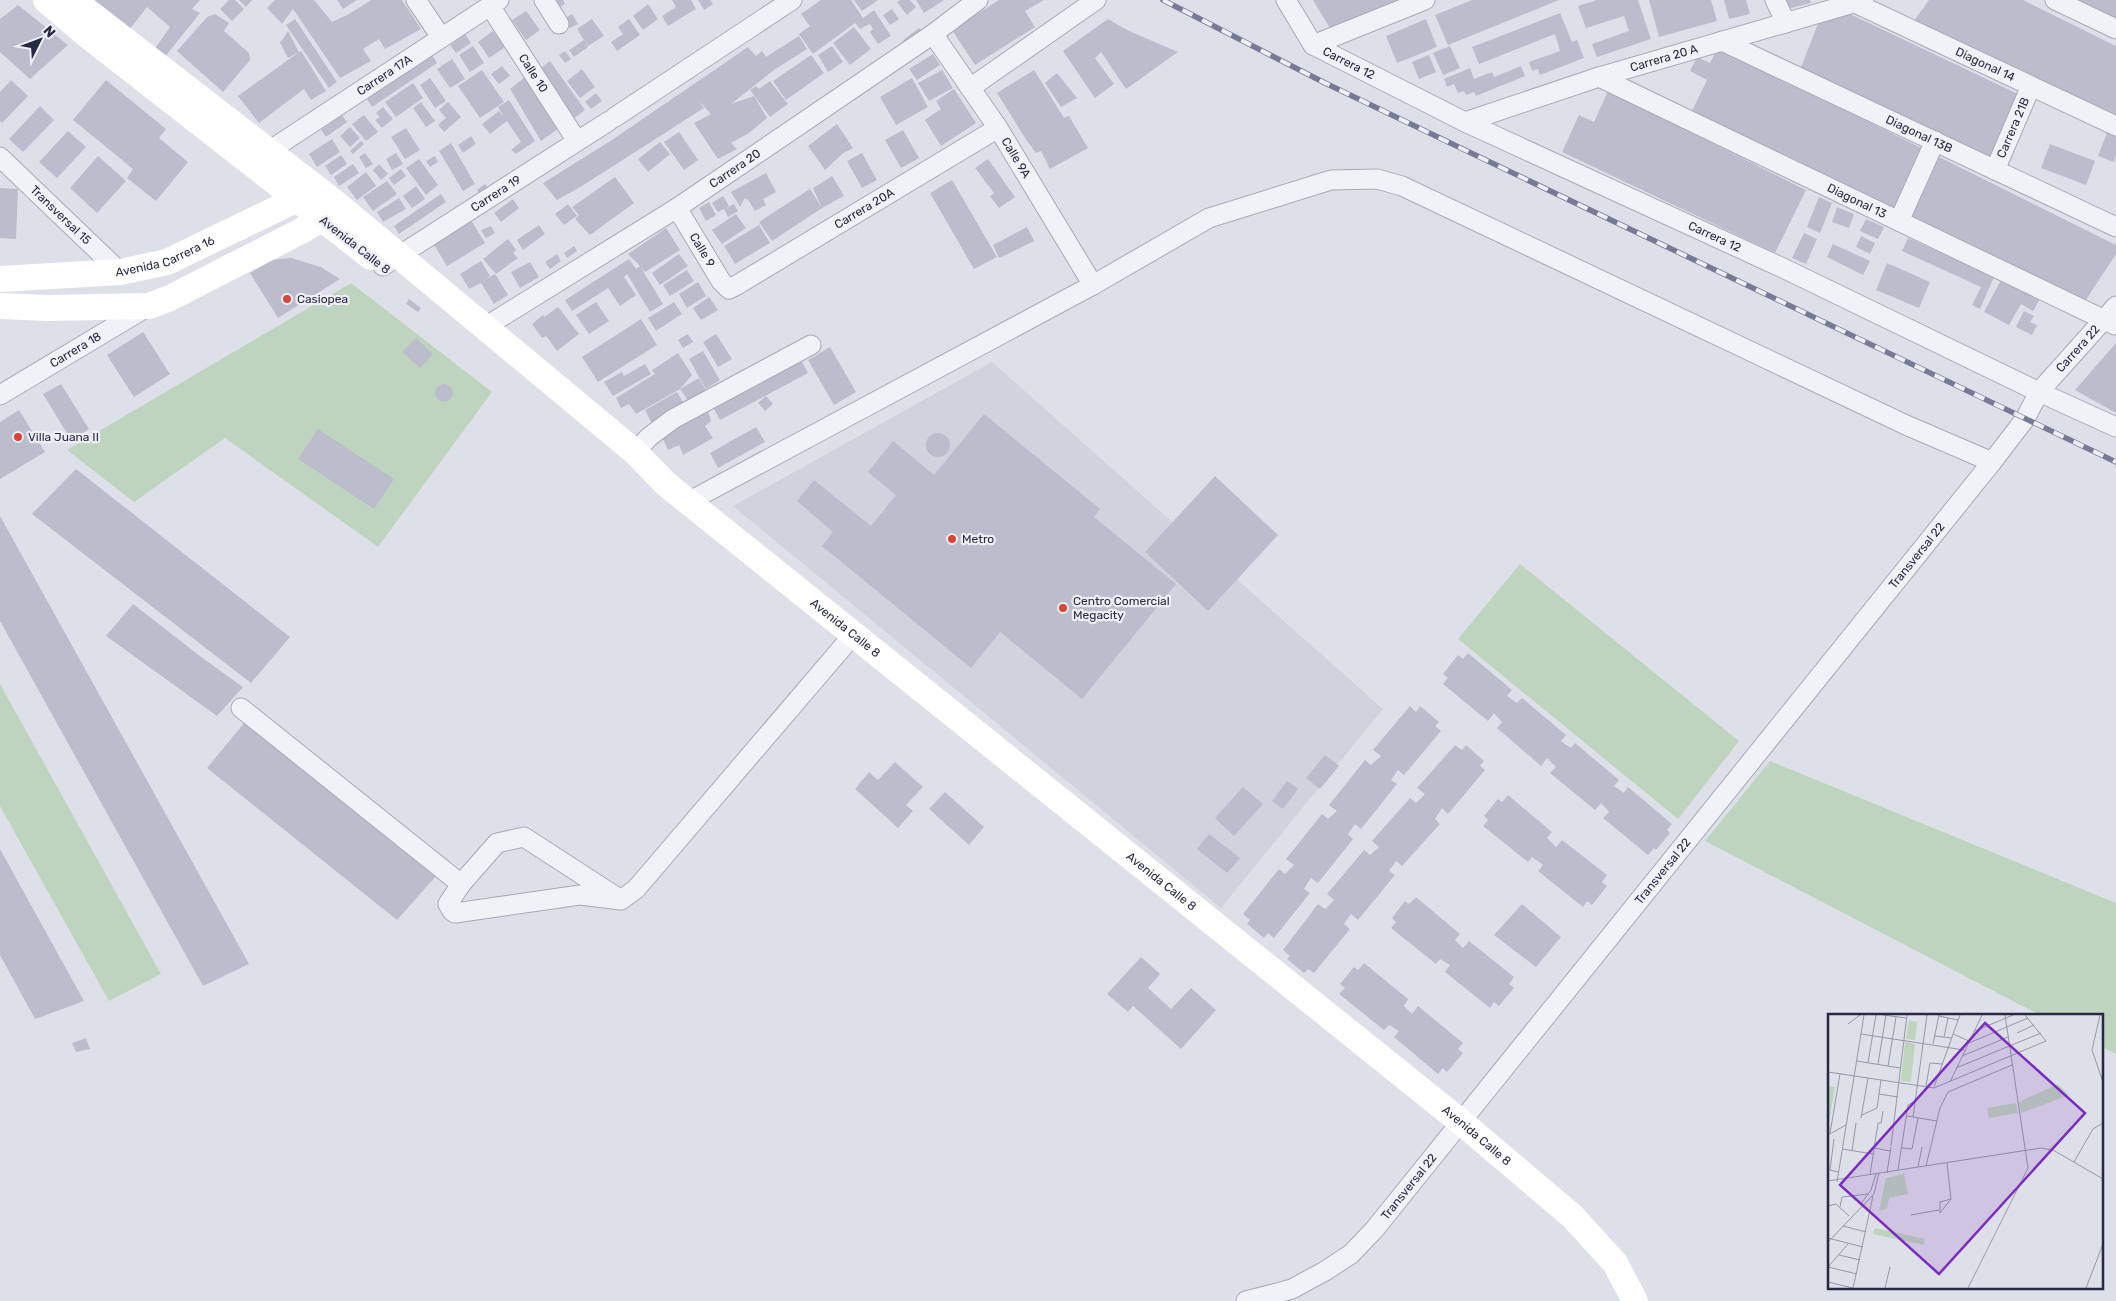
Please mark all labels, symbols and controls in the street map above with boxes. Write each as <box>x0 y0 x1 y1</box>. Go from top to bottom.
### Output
north arrow <box>15 15 65 65</box>
text: N <box>40 22 59 41</box>
street label: Carrera 20 A <box>1629 42 1699 75</box>
street label: Carrera 12 <box>1320 44 1377 82</box>
street label: Diagonal 14 <box>1953 44 2018 85</box>
street label: Calle 10 <box>516 51 551 95</box>
street label: Carrera 17A <box>354 52 415 98</box>
street label: Carrera 21B <box>1994 95 2032 160</box>
street label: Diagonal 13B <box>1884 112 1955 156</box>
street label: Calle 9A <box>998 135 1034 181</box>
street label: Carrera 20 <box>707 146 763 191</box>
street label: Carrera 19 <box>468 172 523 215</box>
street label: Diagonal 13 <box>1825 181 1889 221</box>
street label: Transversal 15 <box>27 183 94 247</box>
street label: Carrera 20A <box>832 185 897 232</box>
street label: Avenida Calle 8 <box>317 213 393 277</box>
street label: Carrera 12 <box>1686 218 1743 255</box>
street label: Calle 9 <box>687 230 718 270</box>
street label: Avenida Carrera 16 <box>115 233 217 279</box>
place label: Casiopea <box>297 292 348 306</box>
marker: Casiopea <box>281 293 293 305</box>
street label: Carrera 22 <box>2053 322 2103 375</box>
street label: Carrera 18 <box>47 329 104 370</box>
place label: Villa Juana II <box>28 430 99 444</box>
marker: Villa Juana II <box>12 431 24 443</box>
street label: Transversal 22 <box>1886 520 1947 591</box>
place label: Metro <box>962 532 994 546</box>
marker: Metro <box>946 533 958 545</box>
place label: Centro Comercial Megacity <box>1073 594 1170 622</box>
street label: Avenida Calle 8 <box>808 596 883 660</box>
marker: Centro Comercial Megacity <box>1057 602 1069 614</box>
street label: Transversal 22 <box>1632 835 1693 907</box>
street label: Avenida Calle 8 <box>1124 849 1199 914</box>
inset map <box>1828 1014 2104 1288</box>
street label: Avenida Calle 8 <box>1439 1103 1514 1168</box>
street label: Transversal 22 <box>1378 1151 1440 1223</box>

